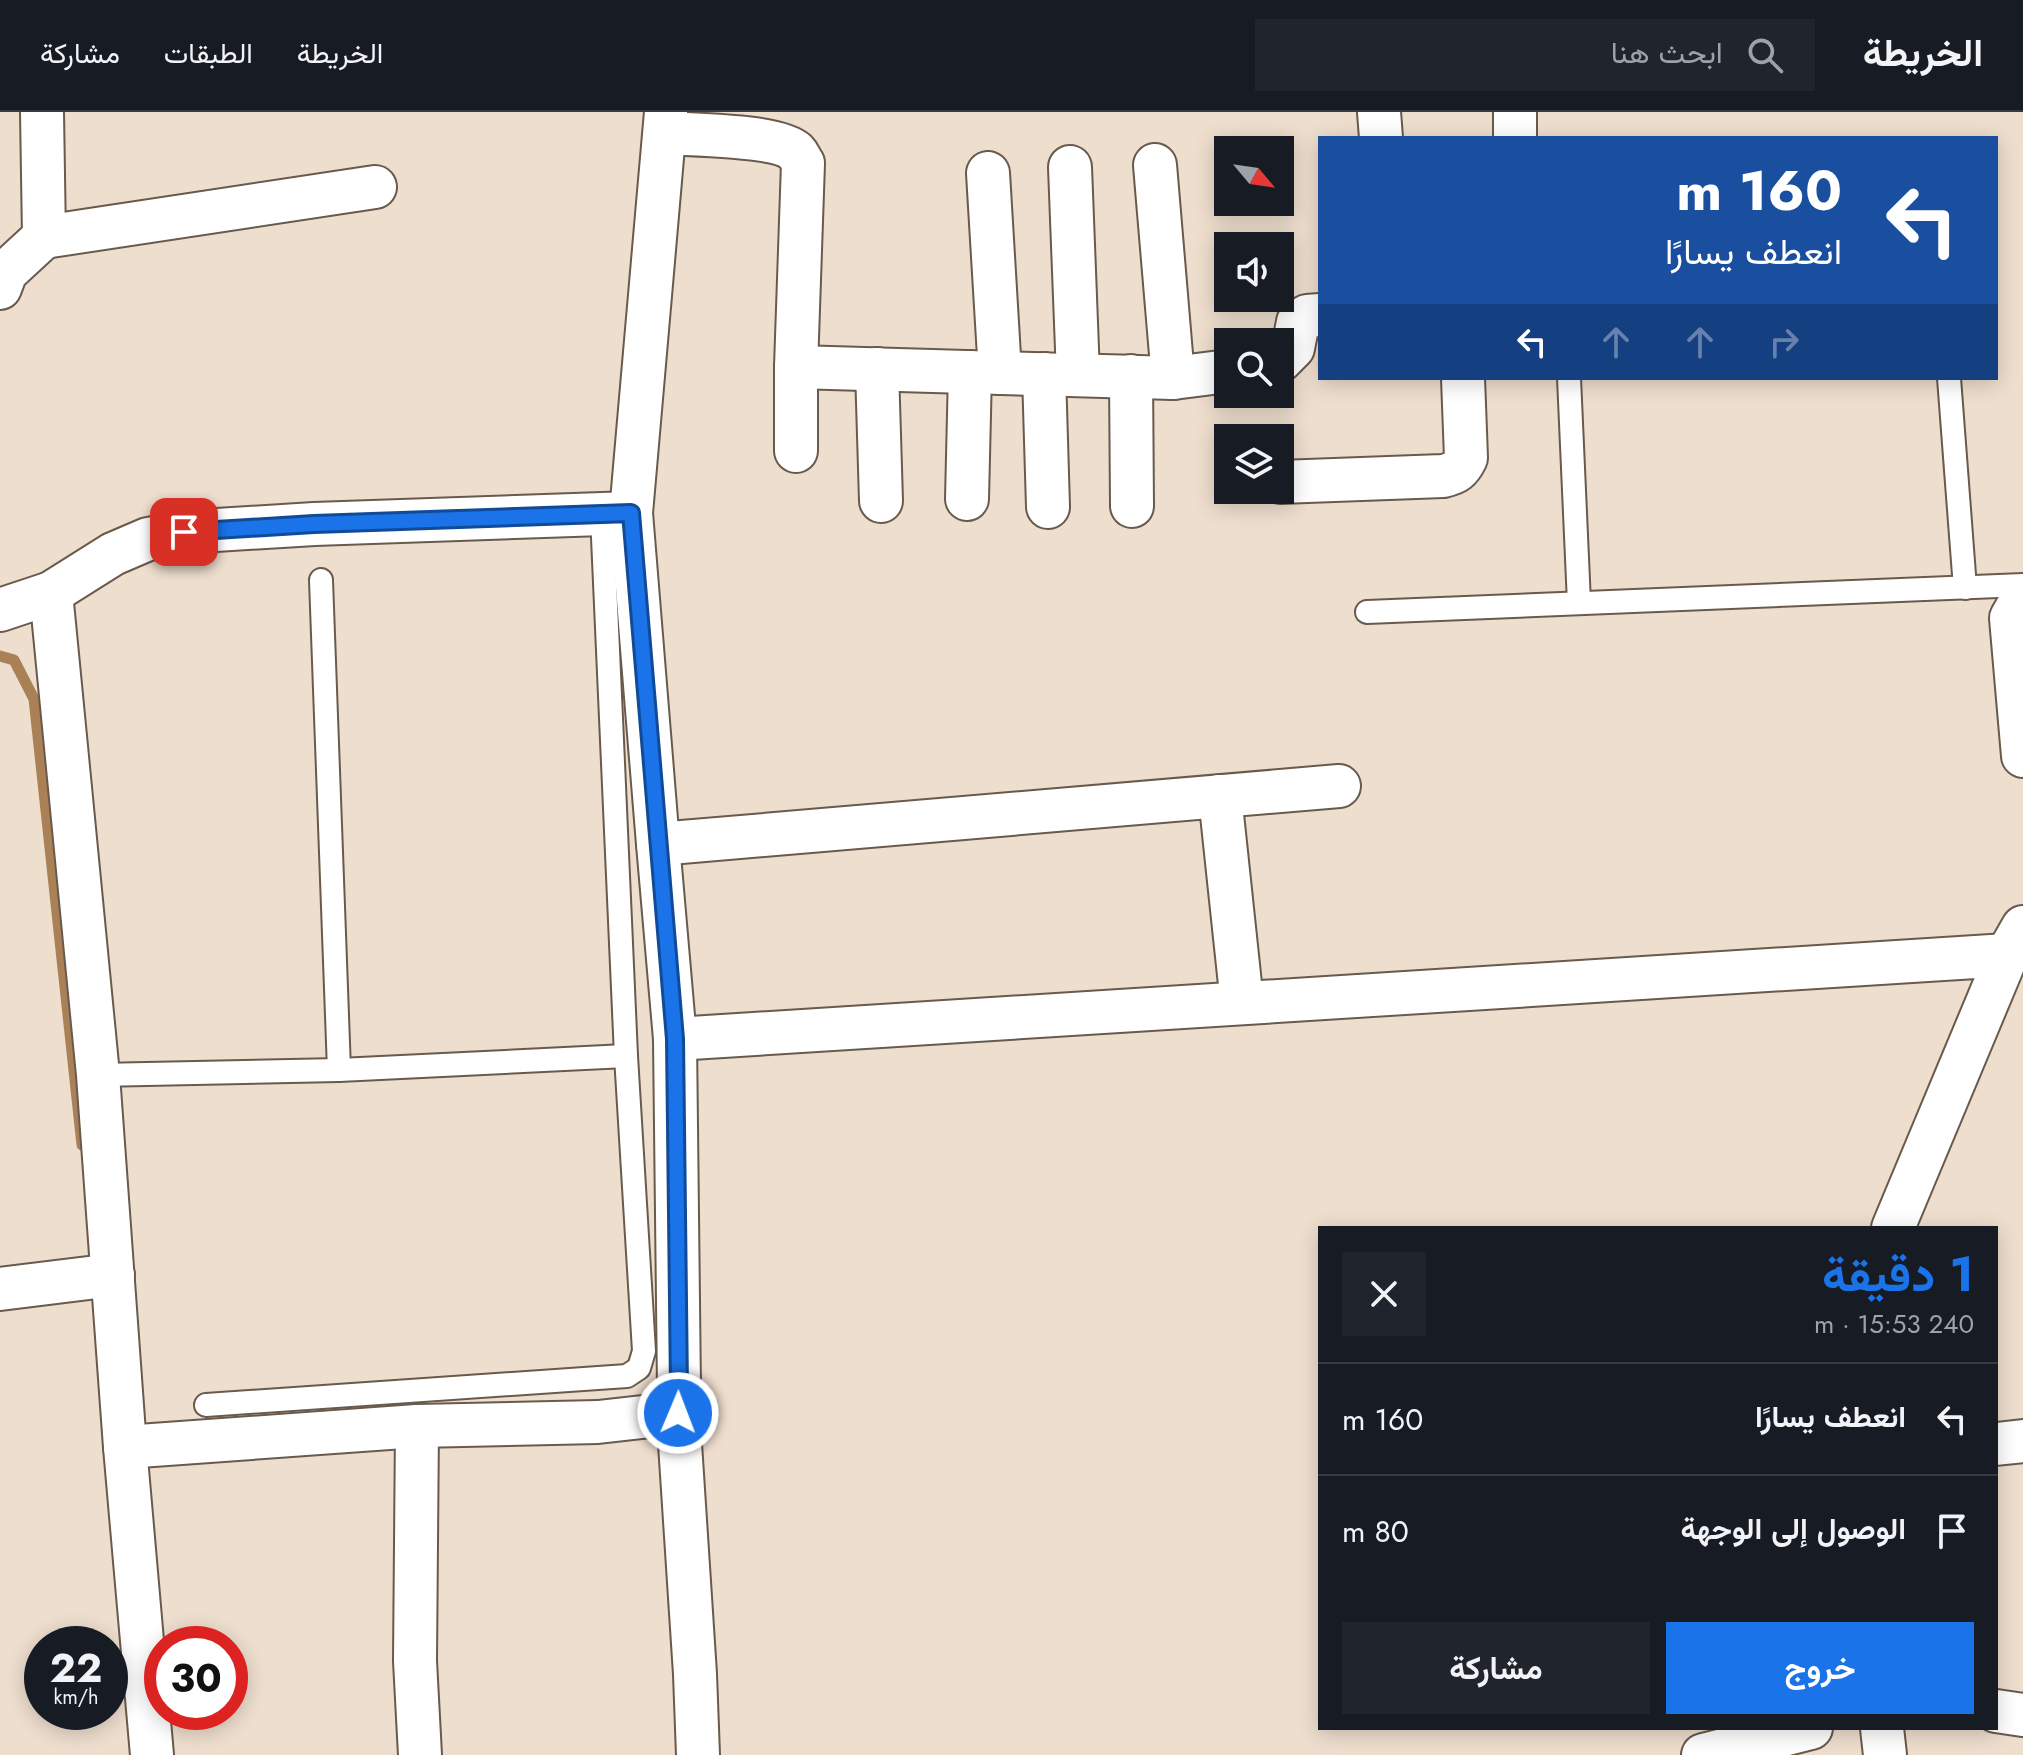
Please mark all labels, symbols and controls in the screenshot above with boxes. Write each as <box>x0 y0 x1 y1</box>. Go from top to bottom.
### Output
search box <box>1255 19 1815 91</box>
text: الخريطة <box>1863 25 1983 80</box>
text: ابحث هنا <box>1611 31 1723 74</box>
text: مشاركة <box>40 33 120 74</box>
text: الطبقات <box>164 33 253 74</box>
text: الخريطة <box>297 33 383 74</box>
icon: search <box>1743 33 1787 77</box>
north arrow <box>1214 136 1294 216</box>
map controls <box>1214 136 1294 504</box>
text: 160 m <box>1676 150 1842 231</box>
icon: left <box>1870 168 1974 272</box>
text: انعطف يسارًا <box>1665 225 1842 277</box>
button: sound <box>1214 232 1294 312</box>
icon: left <box>1510 320 1554 364</box>
icon: ahead <box>1594 320 1638 364</box>
icon: ahead <box>1678 320 1722 364</box>
icon: right <box>1762 320 1806 364</box>
button: search <box>1214 328 1294 408</box>
button: layers <box>1214 424 1294 504</box>
pin <box>150 498 218 566</box>
icon: arrive <box>162 510 206 554</box>
text: 1 دقيقة <box>1822 1240 1974 1309</box>
button: close <box>1342 1252 1426 1336</box>
text: 240 m · 15:53 <box>1814 1305 1974 1343</box>
position arrow <box>636 1371 720 1455</box>
text: انعطف يسارًا <box>1755 1395 1906 1438</box>
icon: left <box>1930 1397 1974 1441</box>
text: 160 m <box>1342 1398 1423 1441</box>
text: الوصول إلى الوجهة <box>1681 1507 1906 1550</box>
icon: arrive <box>1930 1509 1974 1553</box>
text: 80 m <box>1342 1510 1409 1553</box>
button: مشاركة <box>1342 1622 1650 1714</box>
button: خروج <box>1666 1622 1974 1714</box>
speed limit sign: 30 <box>144 1626 248 1730</box>
text: 22 <box>50 1639 102 1697</box>
text: km/h <box>53 1683 99 1712</box>

